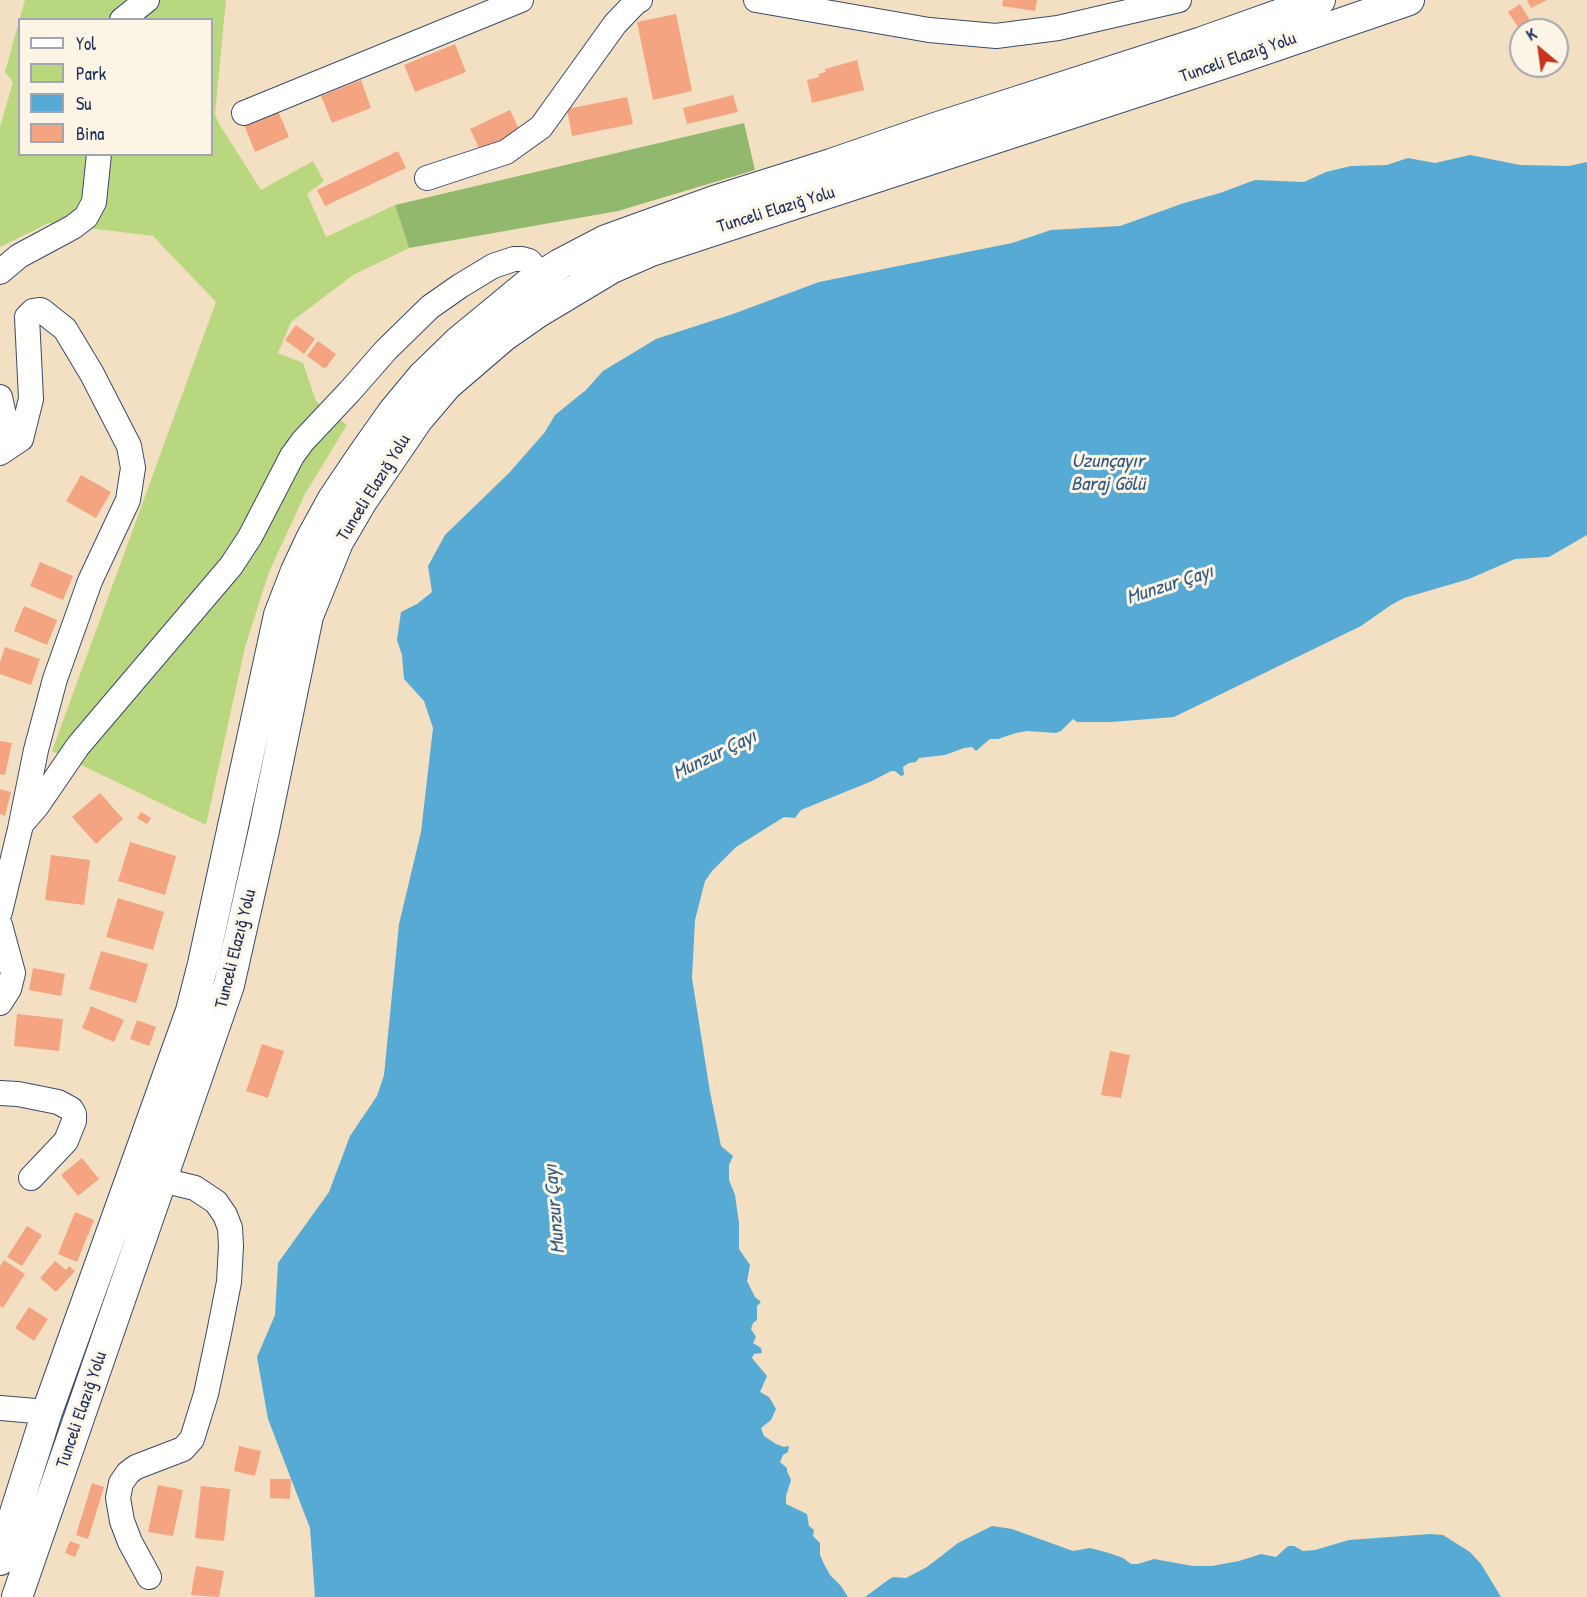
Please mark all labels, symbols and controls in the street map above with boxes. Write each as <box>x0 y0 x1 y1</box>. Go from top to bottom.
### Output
legend <box>18 18 213 156</box>
north arrow <box>1509 18 1569 78</box>
text: K <box>1522 22 1540 46</box>
street label: Tunceli Elazığ Yolu <box>1177 28 1299 88</box>
text: Yol <box>76 31 96 56</box>
text: Park <box>76 61 106 86</box>
text: Su <box>76 91 91 116</box>
text: Bina <box>76 121 104 146</box>
street label: Tunceli Elazığ Yolu <box>715 182 837 238</box>
street label: Tunceli Elazığ Yolu <box>333 431 415 545</box>
water label: Uzunçayır Baraj Gölü <box>1071 450 1145 497</box>
water label: Munzur Çayı <box>1124 560 1216 610</box>
water label: Munzur Çayı <box>670 725 760 785</box>
street label: Tunceli Elazığ Yolu <box>211 887 261 1011</box>
water label: Munzur Çayı <box>539 1163 571 1255</box>
street label: Tunceli Elazığ Yolu <box>52 1349 112 1471</box>

